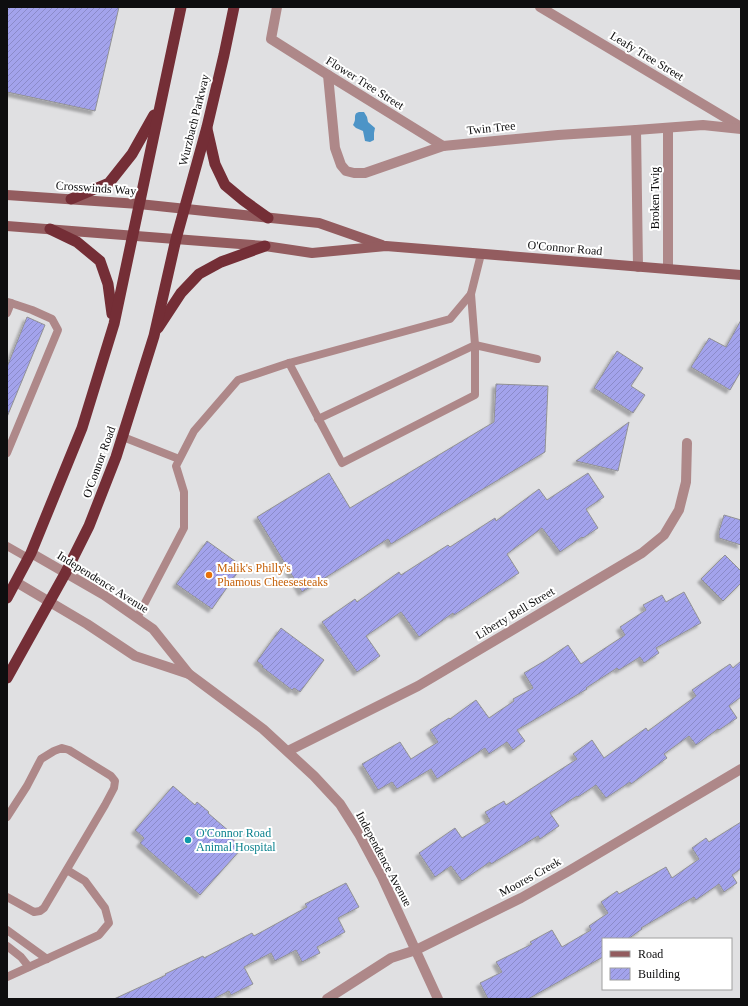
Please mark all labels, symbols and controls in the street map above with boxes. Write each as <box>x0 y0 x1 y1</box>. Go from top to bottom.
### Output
street label: Leafy Tree Street <box>608 29 687 84</box>
street label: Flower Tree Street <box>323 53 407 113</box>
street label: Wurzbach Parkway <box>176 73 212 167</box>
street label: Twin Tree <box>466 118 516 138</box>
street label: Broken Twig <box>648 167 662 229</box>
street label: Crosswinds Way <box>55 178 137 198</box>
street label: O'Connor Road <box>527 238 603 258</box>
street label: O'Connor Road <box>80 424 118 500</box>
street label: Independence Avenue <box>55 548 151 616</box>
place label: Malik's Philly's Phamous Cheesesteaks <box>217 561 328 589</box>
marker: Malik's Philly's Phamous Cheesesteaks <box>204 570 214 580</box>
street label: Liberty Bell Street <box>473 584 557 642</box>
street label: Independence Avenue <box>353 809 415 909</box>
place label: O'Connor Road Animal Hospital <box>196 826 276 854</box>
marker: O'Connor Road Animal Hospital <box>183 835 193 845</box>
street label: Moores Creek <box>497 854 563 900</box>
legend <box>602 938 732 990</box>
text: Road <box>638 947 663 961</box>
text: Building <box>638 967 680 981</box>

